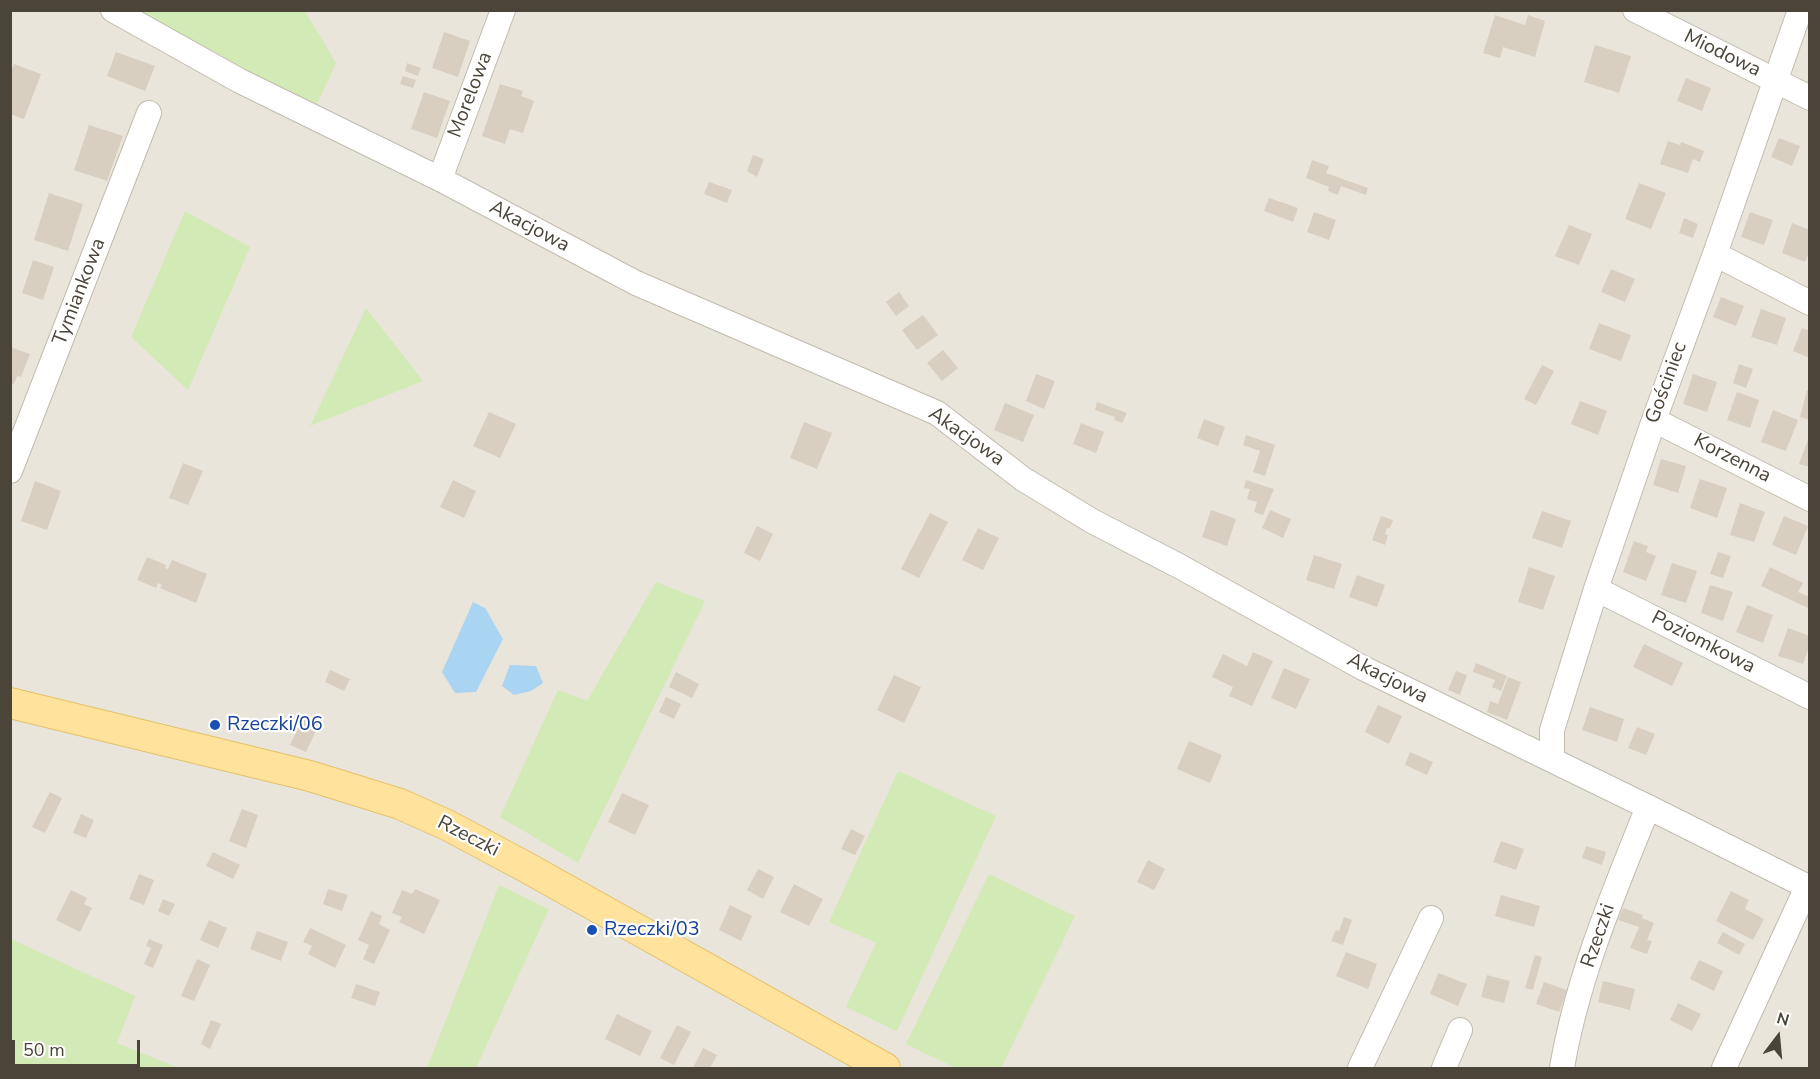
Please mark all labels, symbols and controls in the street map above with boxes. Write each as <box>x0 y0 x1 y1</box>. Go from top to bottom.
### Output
street label: Miodowa <box>1680 25 1764 83</box>
street label: Morelowa <box>444 49 498 141</box>
street label: Akacjowa <box>485 196 573 258</box>
street label: Tymiankowa <box>49 235 111 349</box>
street label: Gościniec <box>1641 339 1693 427</box>
street label: Akacjowa <box>923 402 1009 472</box>
street label: Korzenna <box>1689 429 1775 489</box>
street label: Poziomkowa <box>1647 607 1759 679</box>
street label: Akacjowa <box>1343 649 1431 709</box>
place label: Rzeczki/06 <box>227 713 323 737</box>
marker: Rzeczki/06 <box>208 718 222 732</box>
street label: Rzeczki <box>433 811 503 863</box>
street label: Rzeczki <box>1577 901 1621 971</box>
place label: Rzeczki/03 <box>604 918 700 942</box>
marker: Rzeczki/03 <box>585 923 599 937</box>
north arrow <box>1748 1007 1808 1067</box>
text: N <box>1774 1007 1792 1032</box>
scale bar <box>15 1028 142 1066</box>
text: 50 m <box>23 1038 65 1062</box>

